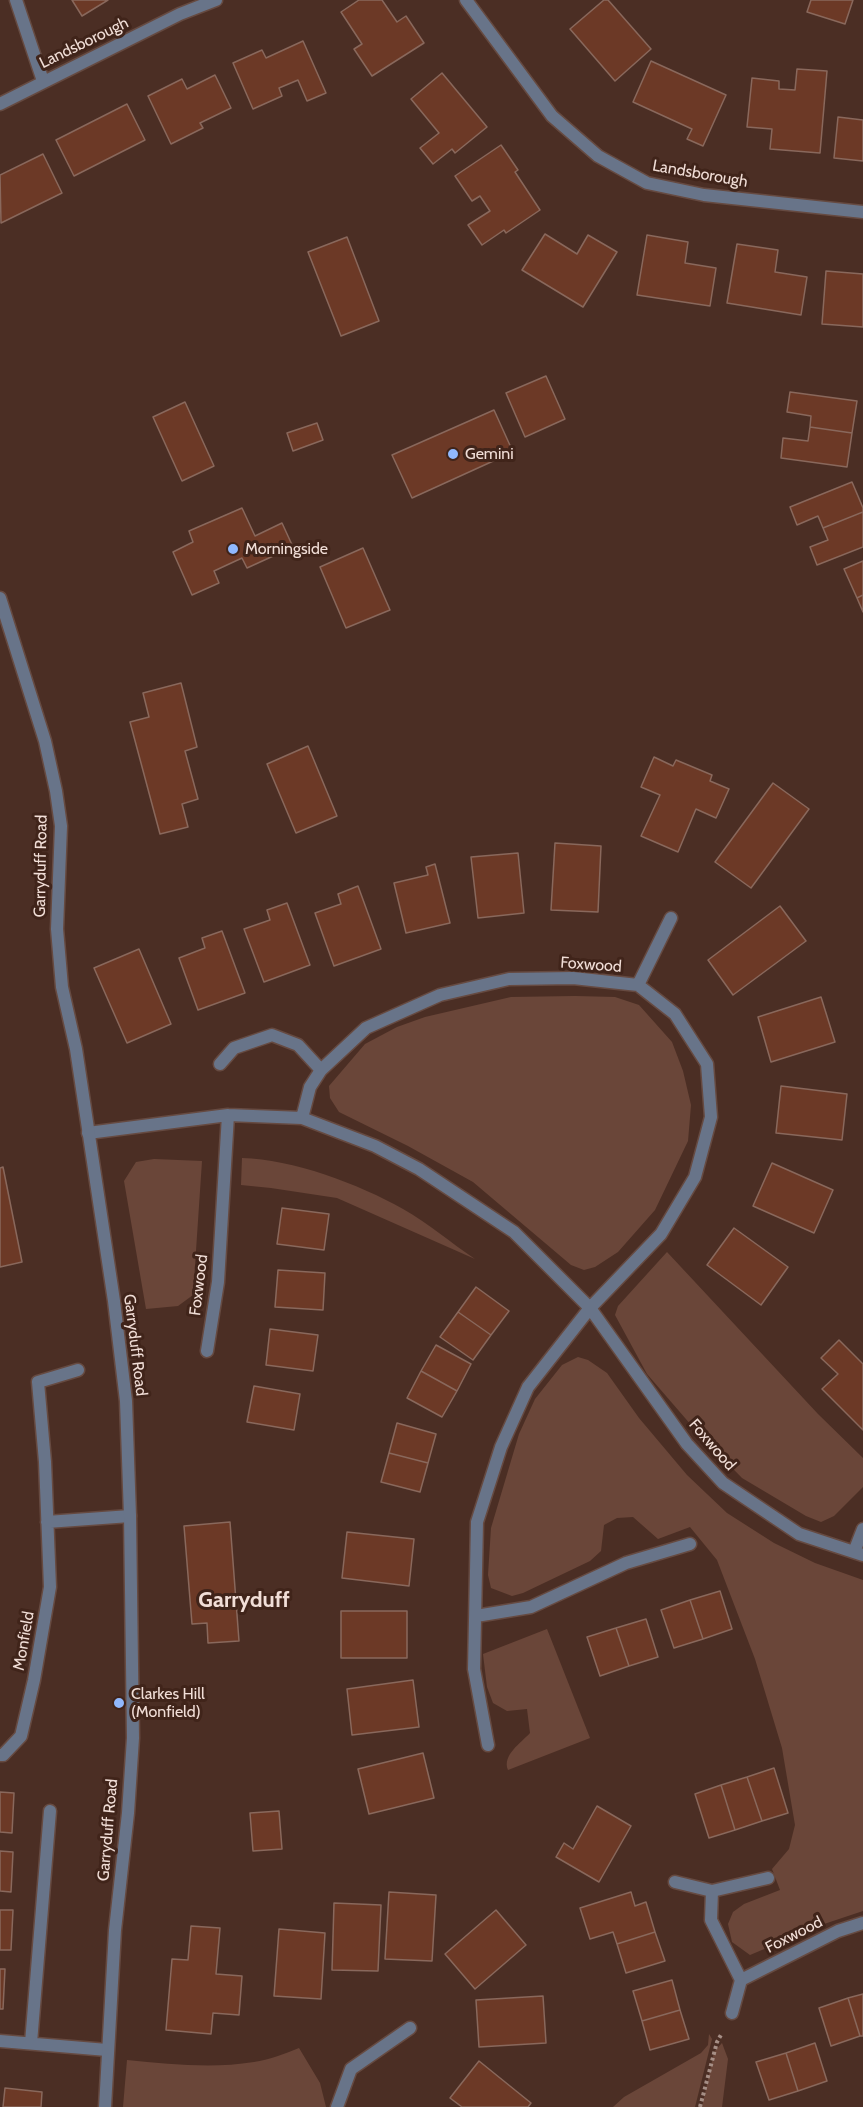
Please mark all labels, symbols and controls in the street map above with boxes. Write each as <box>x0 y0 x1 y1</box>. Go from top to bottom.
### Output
street label: Landsborough <box>36 13 132 73</box>
street label: Landsborough <box>651 156 749 192</box>
place label: Gemini <box>465 444 514 464</box>
marker: Gemini <box>446 447 460 461</box>
place label: Morningside <box>245 539 328 559</box>
marker: Morningside <box>226 542 240 556</box>
street label: Garryduff Road <box>31 815 51 917</box>
street label: Foxwood <box>560 953 622 977</box>
street label: Foxwood <box>186 1253 212 1317</box>
street label: Garryduff Road <box>119 1293 151 1397</box>
street label: Foxwood <box>685 1415 739 1475</box>
district label: Garryduff <box>198 1588 290 1614</box>
street label: Monfield <box>9 1610 39 1672</box>
place label: Clarkes Hill (Monfield) <box>131 1684 205 1722</box>
marker: Clarkes Hill (Monfield) <box>112 1696 126 1710</box>
street label: Garryduff Road <box>94 1778 122 1882</box>
street label: Foxwood <box>762 1912 826 1958</box>

